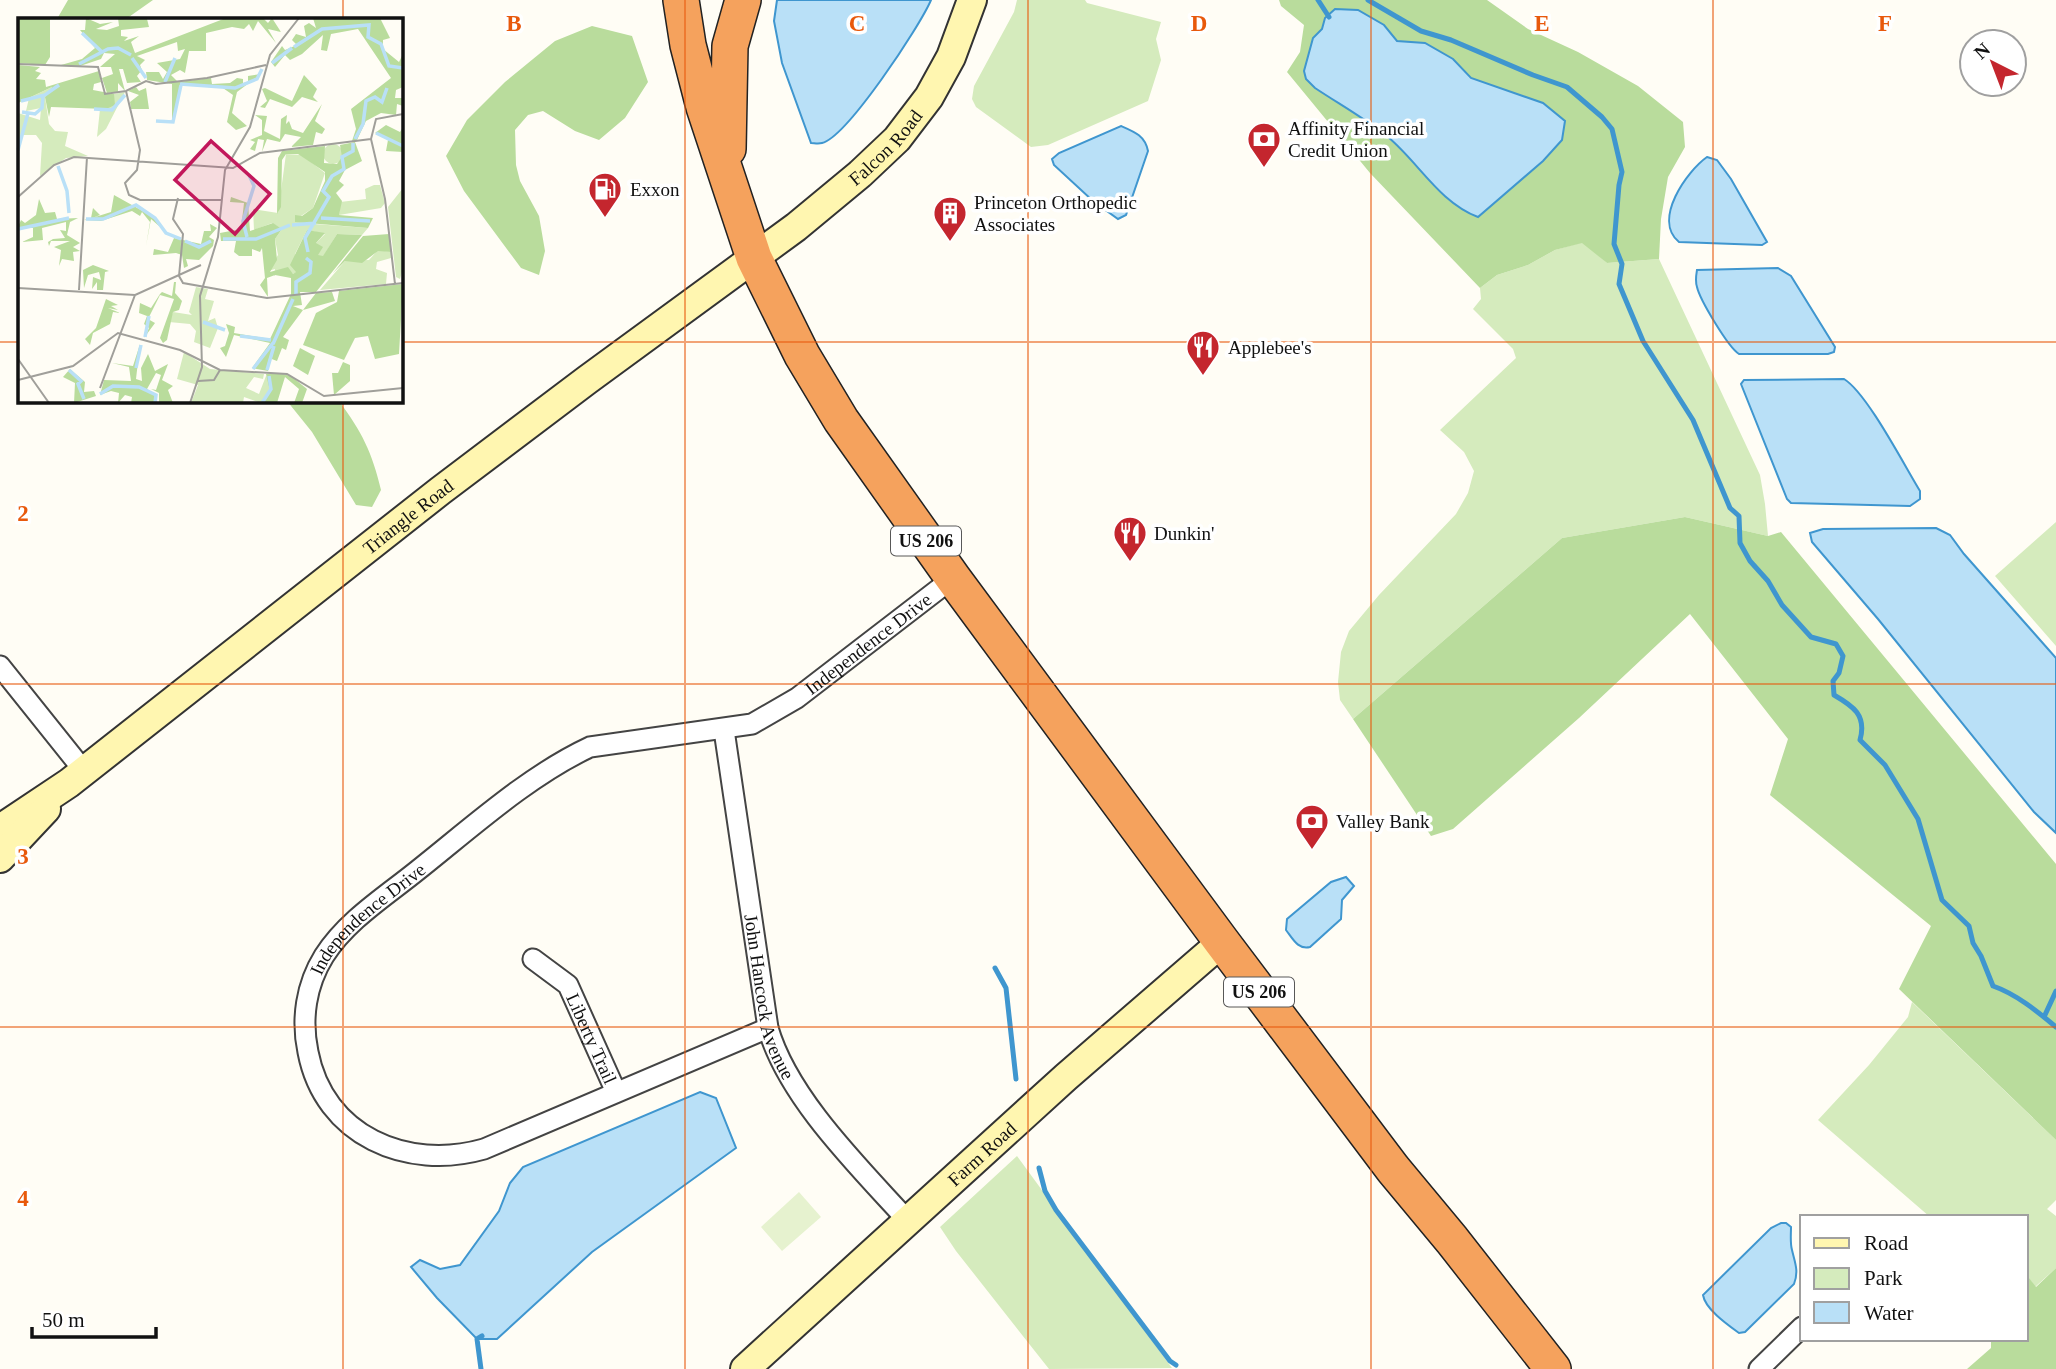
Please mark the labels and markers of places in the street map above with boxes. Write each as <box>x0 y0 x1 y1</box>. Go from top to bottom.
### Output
place label: Affinity Financial Credit Union <box>1288 118 1424 161</box>
bank icon: Affinity Financial Credit Union <box>1245 120 1283 169</box>
fuel station icon: Exxon <box>586 170 624 219</box>
place label: Exxon <box>630 179 680 200</box>
place label: Princeton Orthopedic Associates <box>974 192 1137 235</box>
building icon: Princeton Orthopedic Associates <box>931 194 969 243</box>
restaurant icon: Applebee's <box>1184 328 1222 377</box>
place label: Applebee's <box>1228 337 1312 358</box>
restaurant icon: Dunkin' <box>1111 514 1149 563</box>
place label: Dunkin' <box>1154 523 1214 544</box>
bank icon: Valley Bank <box>1293 802 1331 851</box>
place label: Valley Bank <box>1336 811 1430 832</box>

